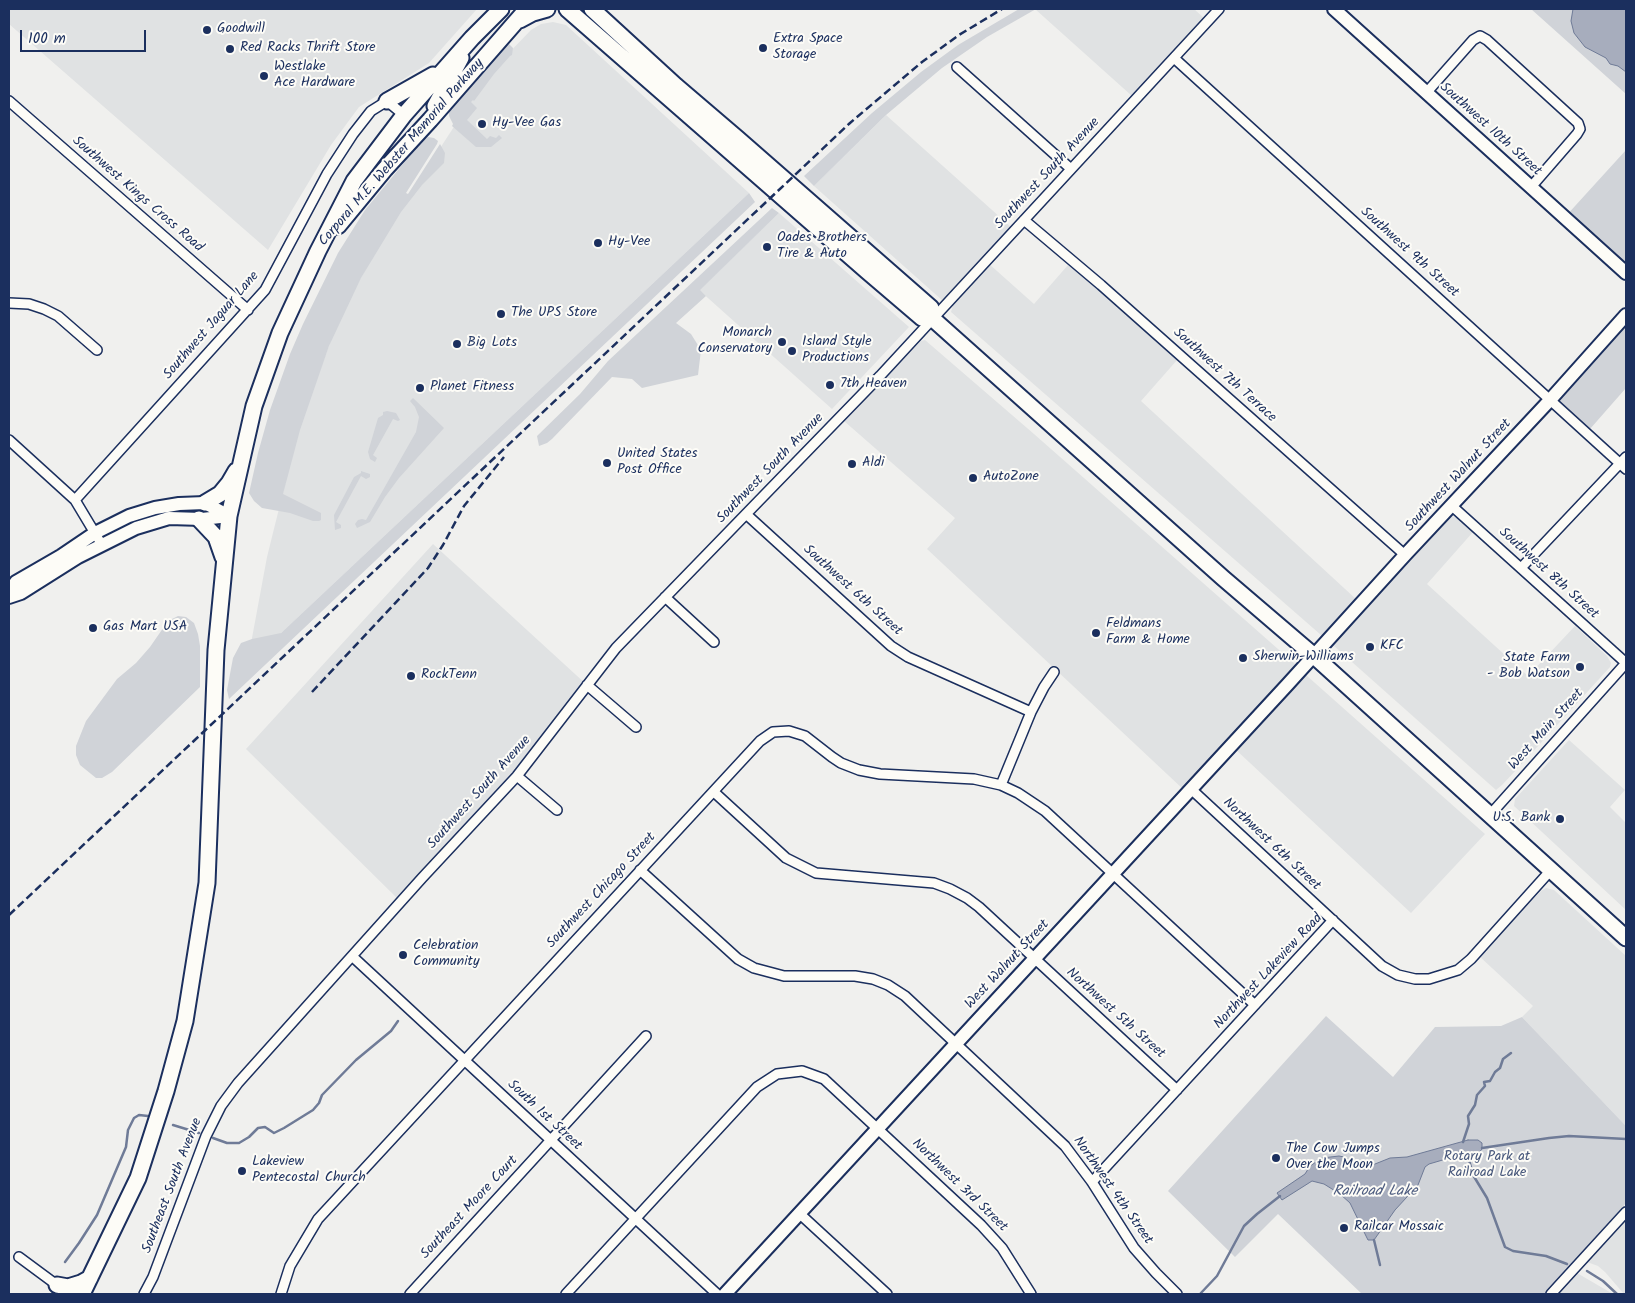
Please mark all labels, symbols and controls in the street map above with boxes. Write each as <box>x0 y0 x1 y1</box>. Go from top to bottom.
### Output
scale bar <box>22 20 149 52</box>
place label: Goodwill <box>217 22 265 38</box>
marker: Goodwill <box>201 24 213 36</box>
text: 100 m <box>28 27 66 51</box>
place label: Extra Space Storage <box>773 32 843 64</box>
place label: Red Racks Thrift Store <box>240 41 376 57</box>
marker: Extra Space Storage <box>757 42 769 54</box>
marker: Red Racks Thrift Store <box>224 43 236 55</box>
street label: Corporal M.E. Webster Memorial Parkway <box>316 56 488 250</box>
place label: Westlake Ace Hardware <box>274 60 355 92</box>
marker: Westlake Ace Hardware <box>258 70 270 82</box>
street label: Southwest 10th Street <box>1435 80 1545 180</box>
street label: Southwest South Avenue <box>992 115 1104 233</box>
place label: Hy-Vee Gas <box>492 116 561 132</box>
marker: Hy-Vee Gas <box>476 118 488 130</box>
street label: Southwest Kings Cross Road <box>68 133 206 257</box>
street label: Southwest 9th Street <box>1356 204 1462 302</box>
place label: Oades Brothers Tire & Auto <box>777 231 867 264</box>
place label: Hy-Vee <box>608 235 650 251</box>
marker: Hy-Vee <box>592 237 604 249</box>
marker: Oades Brothers Tire & Auto <box>761 241 773 253</box>
street label: Southwest Jaguar Lane <box>161 269 263 383</box>
place label: The UPS Store <box>511 306 597 322</box>
marker: The UPS Store <box>495 308 507 320</box>
street label: Southwest 7th Terrace <box>1169 325 1279 427</box>
place label: Monarch Conservatory <box>697 326 772 358</box>
place label: Island Style Productions <box>802 335 872 368</box>
place label: Big Lots <box>467 336 517 352</box>
marker: Monarch Conservatory <box>776 336 788 348</box>
marker: Big Lots <box>451 338 463 350</box>
marker: Island Style Productions <box>786 345 798 357</box>
place label: 7th Heaven <box>840 377 907 393</box>
marker: 7th Heaven <box>824 379 836 391</box>
place label: Planet Fitness <box>430 380 514 396</box>
marker: Planet Fitness <box>414 382 426 394</box>
street label: Southwest South Avenue <box>714 411 828 527</box>
street label: Southwest Walnut Street <box>1402 416 1516 536</box>
place label: United States Post Office <box>617 447 698 480</box>
place label: Aldi <box>862 456 884 472</box>
marker: United States Post Office <box>601 457 613 469</box>
marker: Aldi <box>846 458 858 470</box>
place label: AutoZone <box>983 470 1039 486</box>
marker: AutoZone <box>967 472 979 484</box>
street label: Southwest 8th Street <box>1495 525 1601 623</box>
street label: Southwest 6th Street <box>799 542 905 640</box>
place label: Feldmans Farm & Home <box>1106 617 1190 650</box>
place label: Gas Mart USA <box>103 620 187 636</box>
marker: Gas Mart USA <box>87 622 99 634</box>
marker: Feldmans Farm & Home <box>1090 627 1102 639</box>
place label: KFC <box>1380 639 1404 655</box>
marker: KFC <box>1364 641 1376 653</box>
place label: Sherwin-Williams <box>1253 650 1354 666</box>
place label: State Farm - Bob Watson <box>1487 651 1570 684</box>
marker: Sherwin-Williams <box>1237 652 1249 664</box>
marker: State Farm - Bob Watson <box>1574 661 1586 673</box>
place label: RockTenn <box>421 668 477 684</box>
marker: RockTenn <box>405 670 417 682</box>
street label: West Main Street <box>1506 686 1588 774</box>
street label: Southwest South Avenue <box>425 733 535 853</box>
street label: Northwest 6th Street <box>1218 795 1324 895</box>
place label: U.S. Bank <box>1492 811 1550 827</box>
marker: U.S. Bank <box>1554 813 1566 825</box>
street label: Southwest Chicago Street <box>544 830 660 952</box>
street label: Northwest Lakeview Road <box>1211 911 1327 1033</box>
street label: West Walnut Street <box>962 917 1054 1013</box>
place label: Celebration Community <box>413 939 480 972</box>
marker: Celebration Community <box>397 949 409 961</box>
street label: Northwest 5th Street <box>1062 965 1168 1063</box>
street label: South 1st Street <box>503 1077 585 1155</box>
street label: Southeast South Avenue <box>139 1116 207 1256</box>
street label: Northwest 4th Street <box>1068 1134 1156 1248</box>
street label: Northwest 3rd Street <box>908 1136 1010 1236</box>
place label: The Cow Jumps Over the Moon <box>1286 1142 1380 1174</box>
park label: Rotary Park at Railroad Lake <box>1444 1150 1530 1182</box>
marker: The Cow Jumps Over the Moon <box>1270 1152 1282 1164</box>
street label: Southeast Moore Court <box>418 1153 522 1263</box>
place label: Lakeview Pentecostal Church <box>252 1155 366 1188</box>
marker: Lakeview Pentecostal Church <box>236 1165 248 1177</box>
water label: Railroad Lake <box>1333 1183 1417 1201</box>
place label: Railcar Mossaic <box>1354 1220 1444 1236</box>
marker: Railcar Mossaic <box>1338 1222 1350 1234</box>

